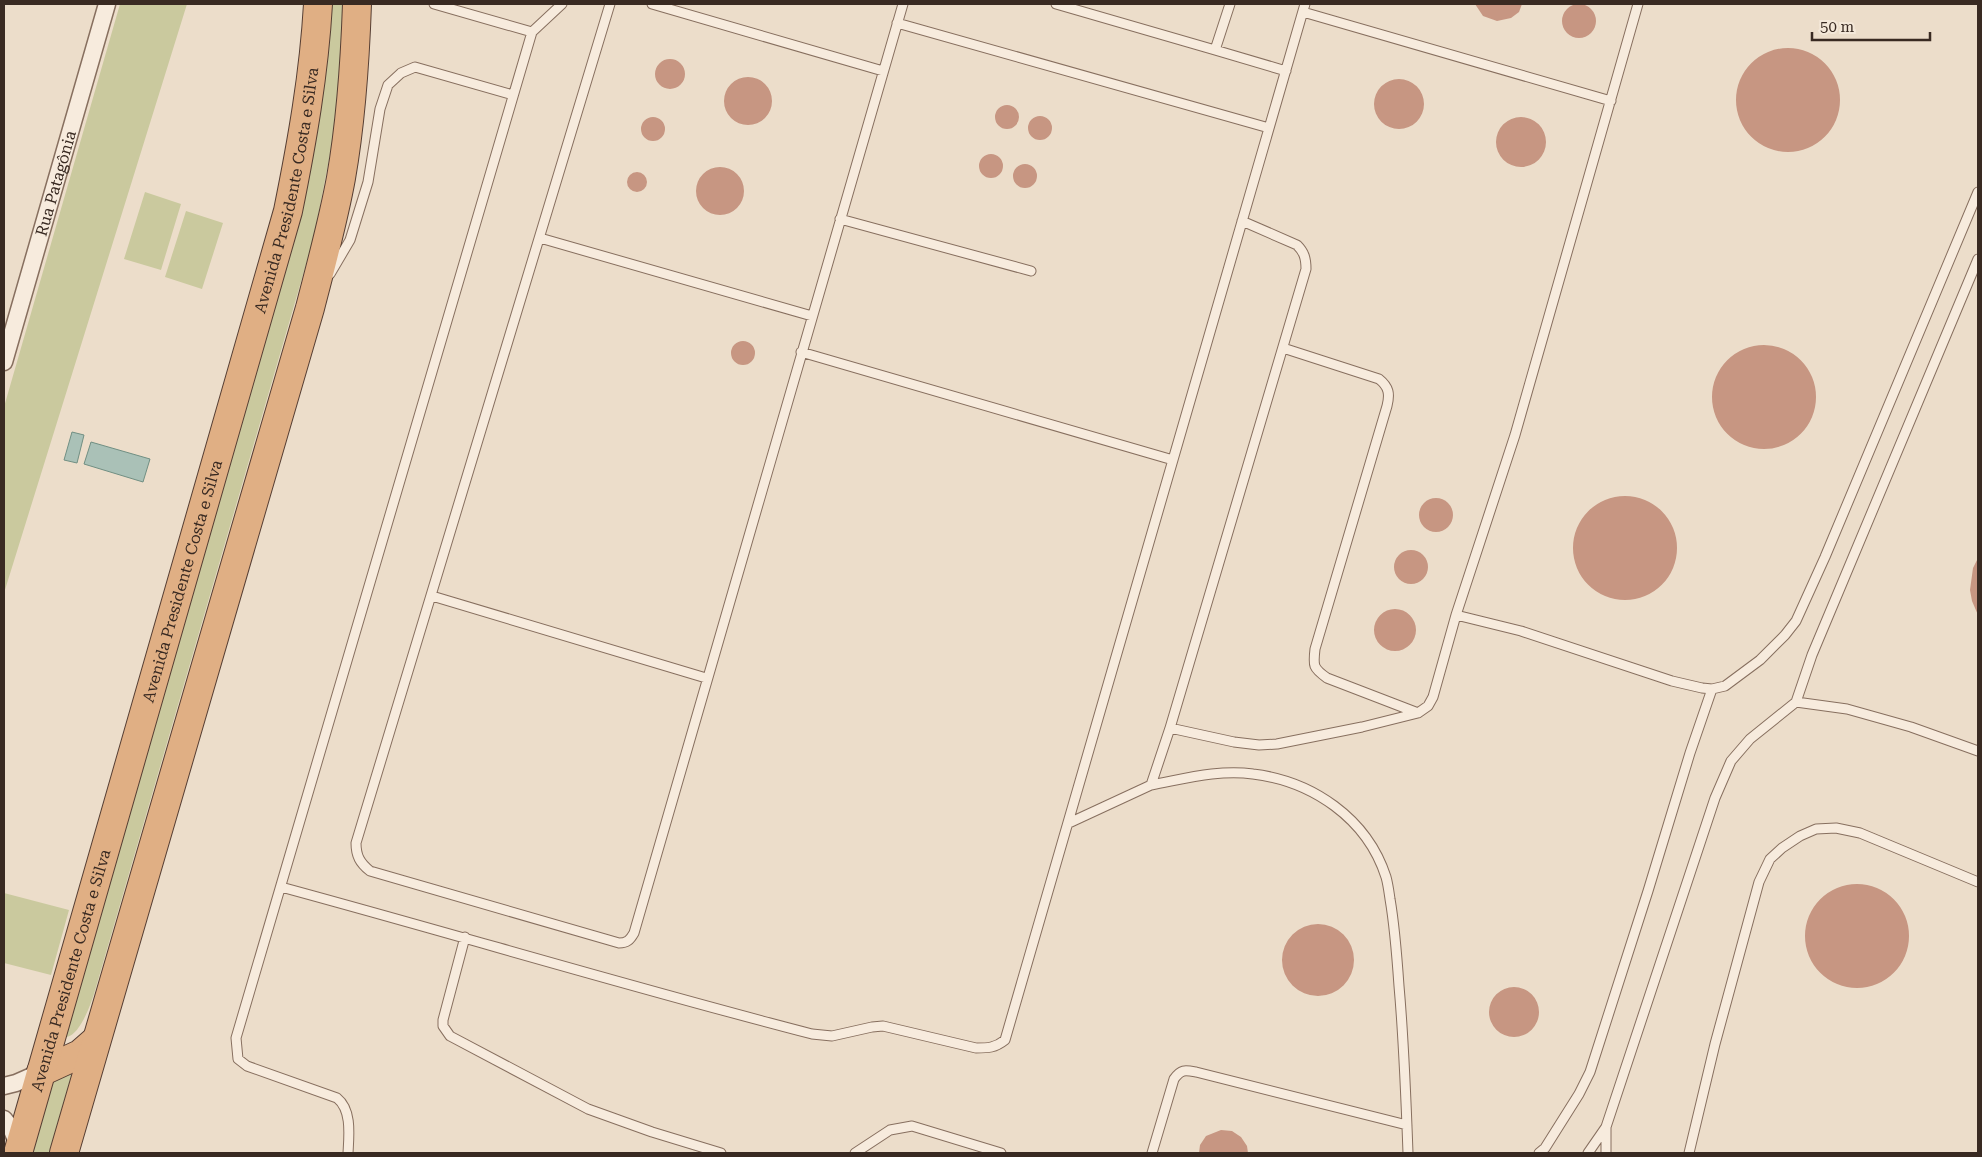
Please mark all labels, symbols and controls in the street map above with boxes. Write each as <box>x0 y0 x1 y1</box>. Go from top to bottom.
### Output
scale bar <box>1812 10 1930 42</box>
text: 50 m <box>1820 18 1855 36</box>
street label: Avenida Presidente Costa e Silva <box>250 66 322 315</box>
street label: Rua Patagônia <box>31 128 80 238</box>
street label: Avenida Presidente Costa e Silva <box>138 457 226 705</box>
street label: Avenida Presidente Costa e Silva <box>27 847 114 1094</box>

